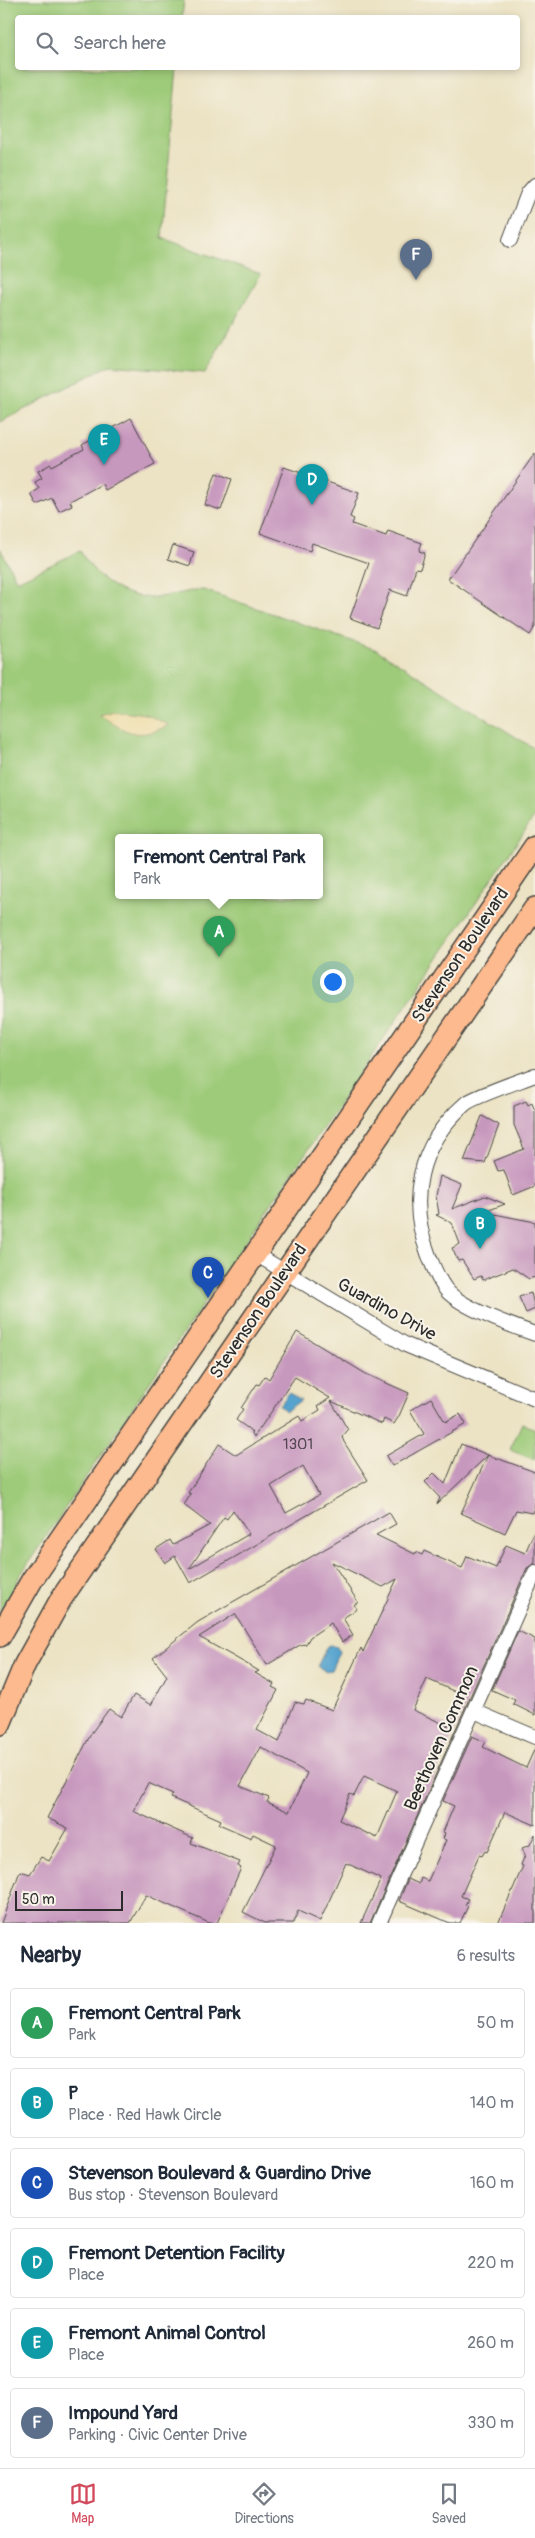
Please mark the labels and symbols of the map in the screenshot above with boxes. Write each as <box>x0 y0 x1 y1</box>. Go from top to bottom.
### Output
pin: F <box>400 239 432 280</box>
pin: E <box>88 424 120 465</box>
pin: D <box>296 464 328 505</box>
street label: Stevenson Boulevard <box>407 883 514 1027</box>
pin: A <box>203 916 235 957</box>
your location <box>320 969 346 995</box>
pin: B <box>464 1208 496 1249</box>
street label: Stevenson Boulevard <box>205 1239 312 1383</box>
pin: C <box>192 1257 224 1298</box>
street label: Guardino Drive <box>333 1273 440 1346</box>
house number: 1301 <box>283 1435 313 1454</box>
street label: Beethoven Common <box>399 1662 484 1814</box>
scale bar <box>15 1888 122 1911</box>

